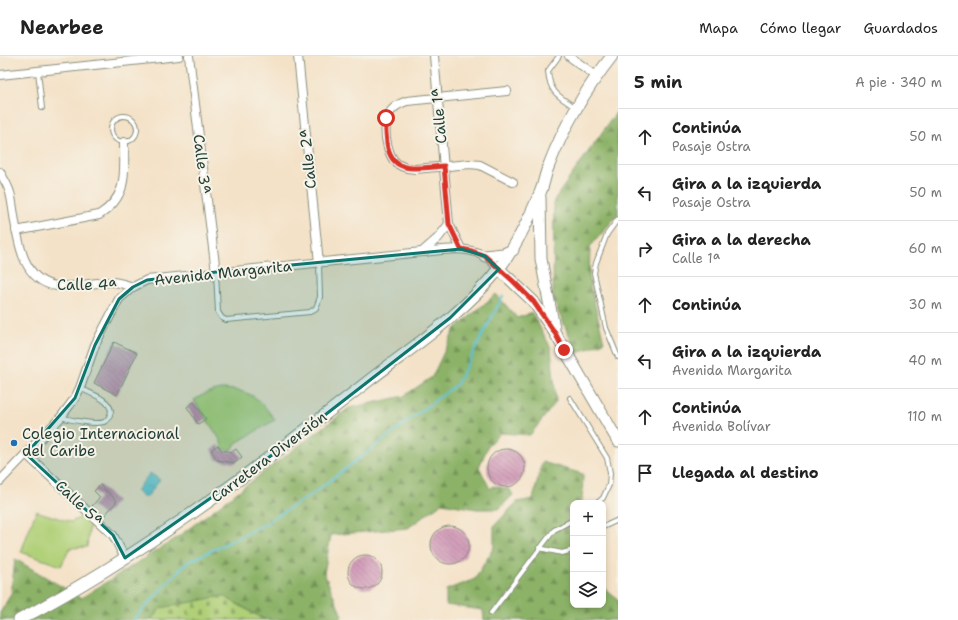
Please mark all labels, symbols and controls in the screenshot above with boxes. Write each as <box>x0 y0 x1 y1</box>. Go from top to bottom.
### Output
text: Nearbee <box>20 15 104 40</box>
text: Mapa <box>699 19 738 37</box>
text: Cómo llegar <box>760 19 841 37</box>
text: Guardados <box>863 19 938 37</box>
text: 5 min <box>634 71 682 93</box>
text: A pie · 340 m <box>855 74 942 91</box>
street label: Calle 1ª <box>427 87 451 145</box>
route start <box>377 109 395 127</box>
text: Continúa <box>672 118 741 138</box>
icon: ahead <box>634 126 656 148</box>
street label: Calle 2ª <box>295 128 321 190</box>
text: 50 m <box>909 128 942 145</box>
street label: Calle 3ª <box>188 133 216 195</box>
text: Pasaje Ostra <box>672 138 751 155</box>
text: Gira a la izquierda <box>672 174 821 194</box>
icon: left <box>634 182 656 204</box>
text: 50 m <box>909 184 942 201</box>
text: Pasaje Ostra <box>672 194 751 211</box>
text: Gira a la derecha <box>672 230 811 250</box>
icon: right <box>634 238 656 260</box>
text: 60 m <box>909 240 942 257</box>
text: Calle 1ª <box>672 250 720 267</box>
street label: Avenida Margarita <box>153 256 293 290</box>
street label: Calle 4ª <box>57 275 117 295</box>
icon: ahead <box>634 294 656 316</box>
text: Continúa <box>672 295 741 315</box>
text: 30 m <box>908 296 942 313</box>
route end <box>555 341 573 359</box>
text: Gira a la izquierda <box>672 342 821 362</box>
icon: left <box>634 350 656 372</box>
text: 40 m <box>908 352 942 369</box>
text: Avenida Margarita <box>672 362 792 379</box>
text: Continúa <box>672 398 741 418</box>
icon: ahead <box>634 406 656 428</box>
street label: Carretera Diversión <box>207 407 331 507</box>
text: 110 m <box>907 408 942 425</box>
text: Avenida Bolívar <box>672 418 771 435</box>
place label: Colegio Internacional del Caribe <box>22 424 180 461</box>
marker: Colegio Internacional del Caribe <box>9 438 19 448</box>
icon: arrive <box>634 462 656 484</box>
text: Llegada al destino <box>672 463 819 483</box>
street label: Calle 5ª <box>51 476 108 531</box>
map controls <box>570 500 606 608</box>
button: + <box>570 500 606 536</box>
button: − <box>570 536 606 572</box>
button: layers <box>570 572 606 608</box>

